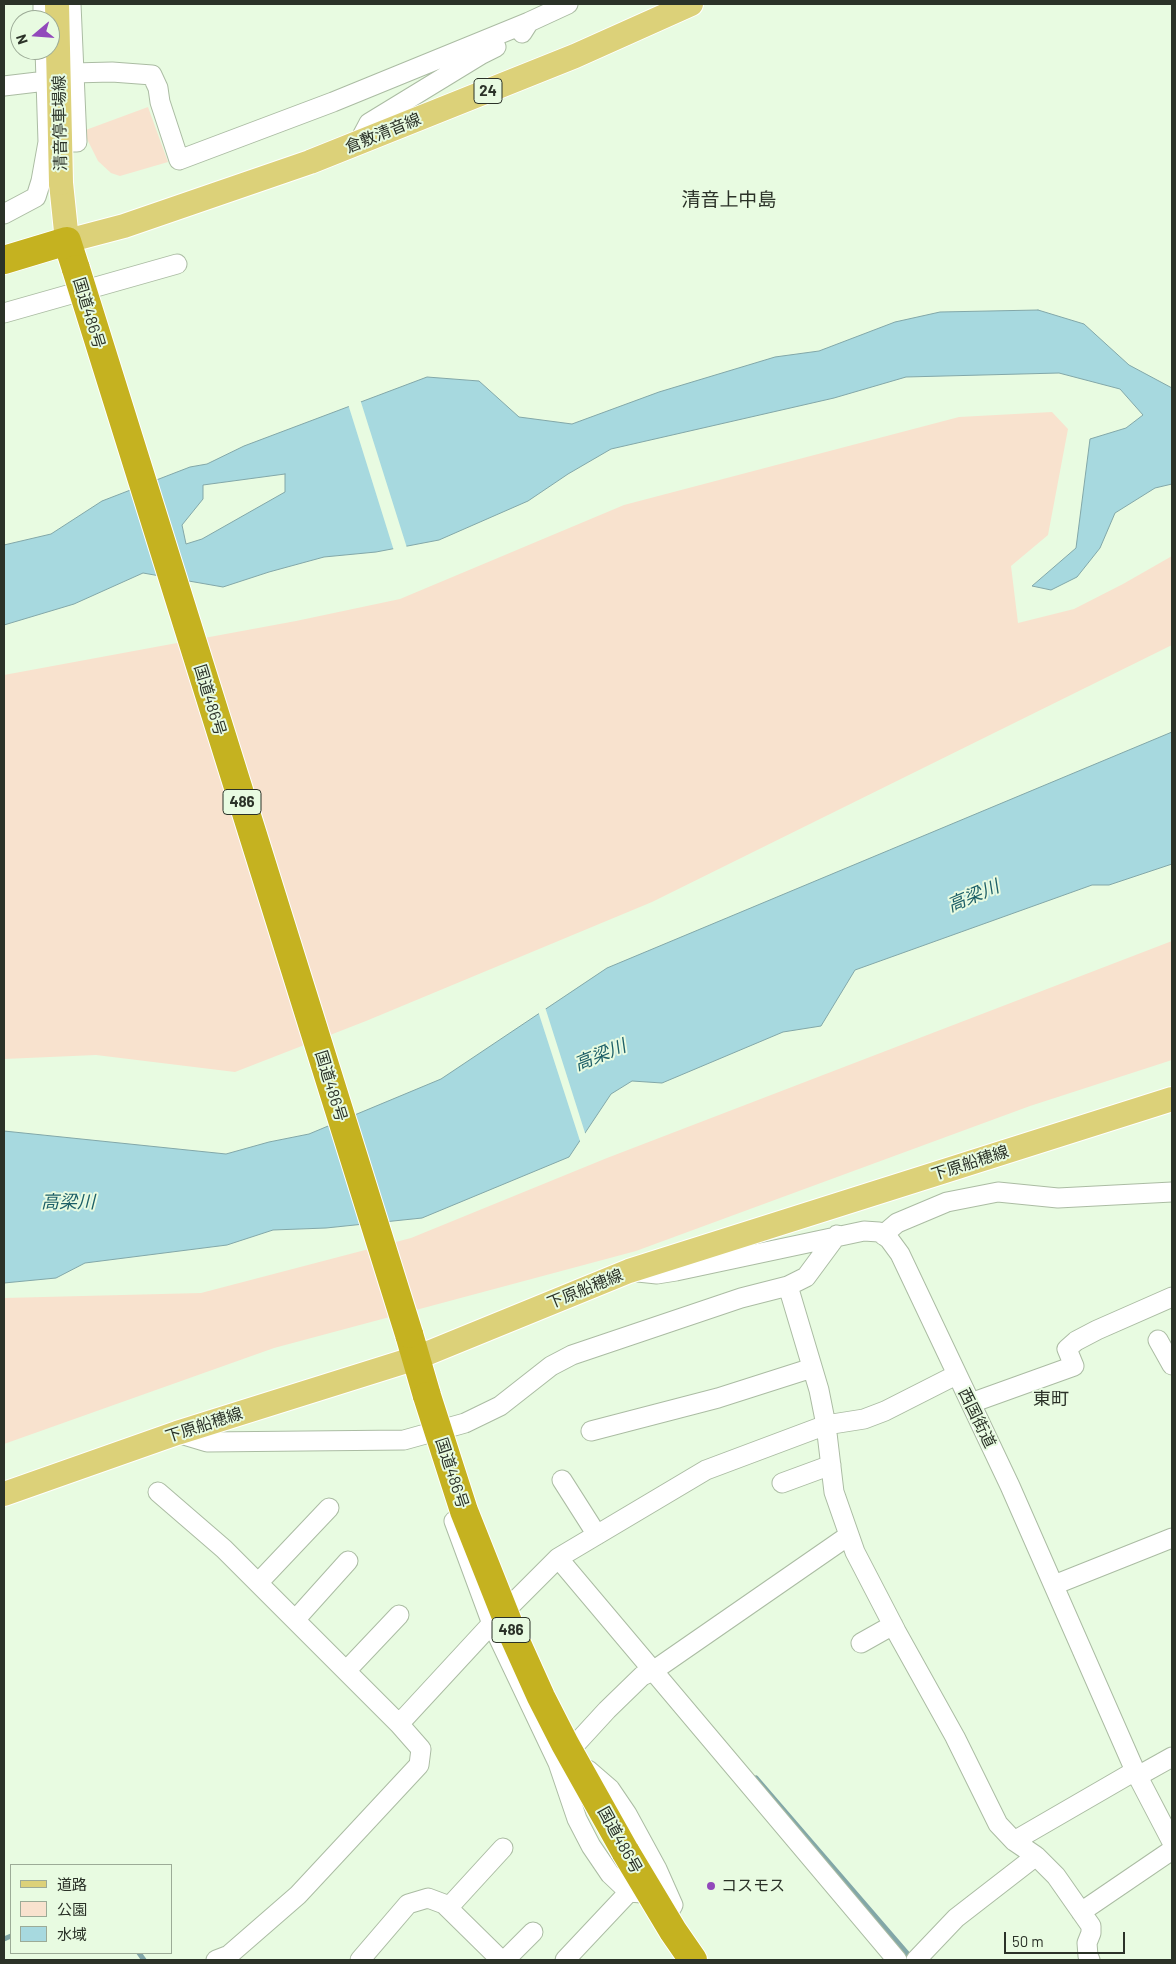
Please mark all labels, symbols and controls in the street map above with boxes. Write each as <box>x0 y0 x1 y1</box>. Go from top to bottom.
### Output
north arrow <box>10 10 60 60</box>
text: N <box>12 32 31 47</box>
street label: 清音停車場線 <box>50 75 70 171</box>
road number: 24 <box>474 78 502 104</box>
street label: 倉敷清音線 <box>342 109 424 157</box>
district label: 清音上中島 <box>682 189 776 211</box>
street label: 国道486号 <box>69 275 109 351</box>
street label: 国道486号 <box>190 662 230 738</box>
road number: 486 <box>223 790 261 814</box>
water label: 高梁川 <box>944 876 1002 916</box>
water label: 高梁川 <box>571 1035 629 1075</box>
street label: 国道486号 <box>311 1048 351 1124</box>
street label: 下原船穂線 <box>929 1142 1011 1184</box>
water label: 高梁川 <box>41 1191 95 1213</box>
street label: 下原船穂線 <box>544 1265 626 1313</box>
street label: 西国街道 <box>954 1385 1000 1451</box>
district label: 東町 <box>1033 1388 1069 1410</box>
street label: 下原船穂線 <box>163 1404 245 1446</box>
street label: 国道486号 <box>432 1435 472 1511</box>
road number: 486 <box>492 1618 530 1642</box>
street label: 国道486号 <box>594 1803 646 1877</box>
legend <box>10 1864 172 1954</box>
text: 道路 <box>57 1875 87 1893</box>
place label: コスモス <box>721 1876 785 1896</box>
marker: コスモス <box>705 1880 717 1892</box>
text: 公園 <box>57 1900 87 1918</box>
scale bar <box>1006 1922 1127 1954</box>
text: 水域 <box>57 1925 87 1943</box>
text: 50 m <box>1012 1932 1044 1950</box>

